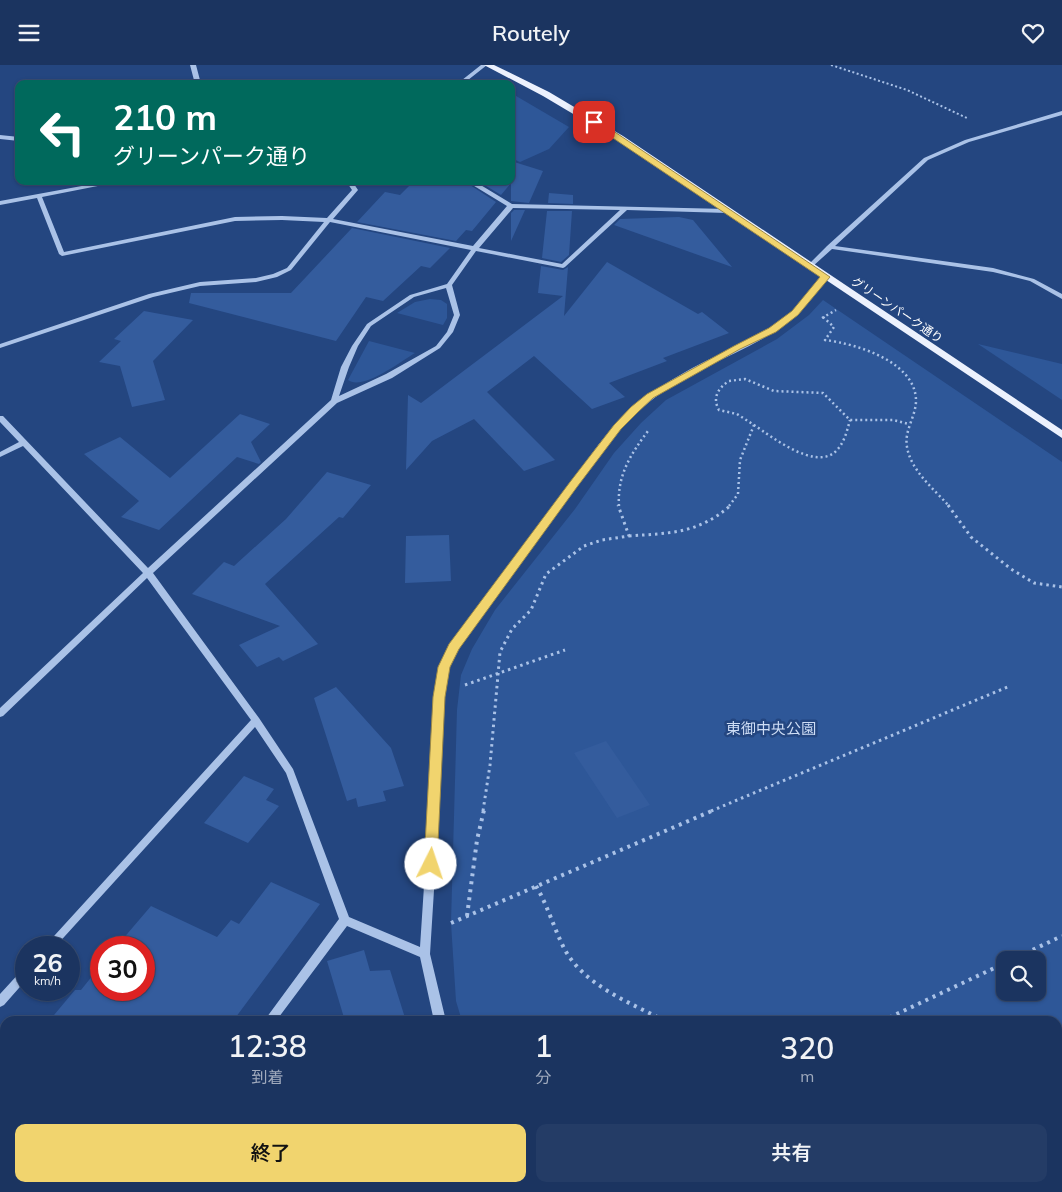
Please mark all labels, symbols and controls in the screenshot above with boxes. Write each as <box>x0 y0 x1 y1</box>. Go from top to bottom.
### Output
icon: menu <box>15 19 43 47</box>
text: Routely <box>492 19 570 47</box>
icon: heart <box>1019 19 1047 47</box>
text: 210 m <box>113 95 217 139</box>
icon: left <box>30 100 95 165</box>
pin <box>573 101 615 143</box>
icon: arrive <box>580 108 608 136</box>
text: グリーンパーク通り <box>113 142 310 170</box>
street label: グリーンパーク通り <box>849 273 946 346</box>
park label: 東御中央公園 <box>726 719 816 738</box>
position arrow <box>404 837 456 889</box>
speed limit sign: 30 <box>90 936 155 1001</box>
text: 26 <box>32 947 63 978</box>
map controls <box>996 951 1046 1001</box>
button: search <box>996 951 1046 1001</box>
text: km/h <box>34 973 61 988</box>
text: 12:38 <box>228 1027 307 1065</box>
text: 1 <box>535 1027 553 1065</box>
text: 320 <box>780 1029 834 1067</box>
text: m <box>800 1066 814 1086</box>
text: 到着 <box>251 1067 283 1087</box>
text: 分 <box>536 1067 552 1087</box>
button: 終了 <box>15 1124 526 1182</box>
button: 共有 <box>536 1124 1047 1182</box>

